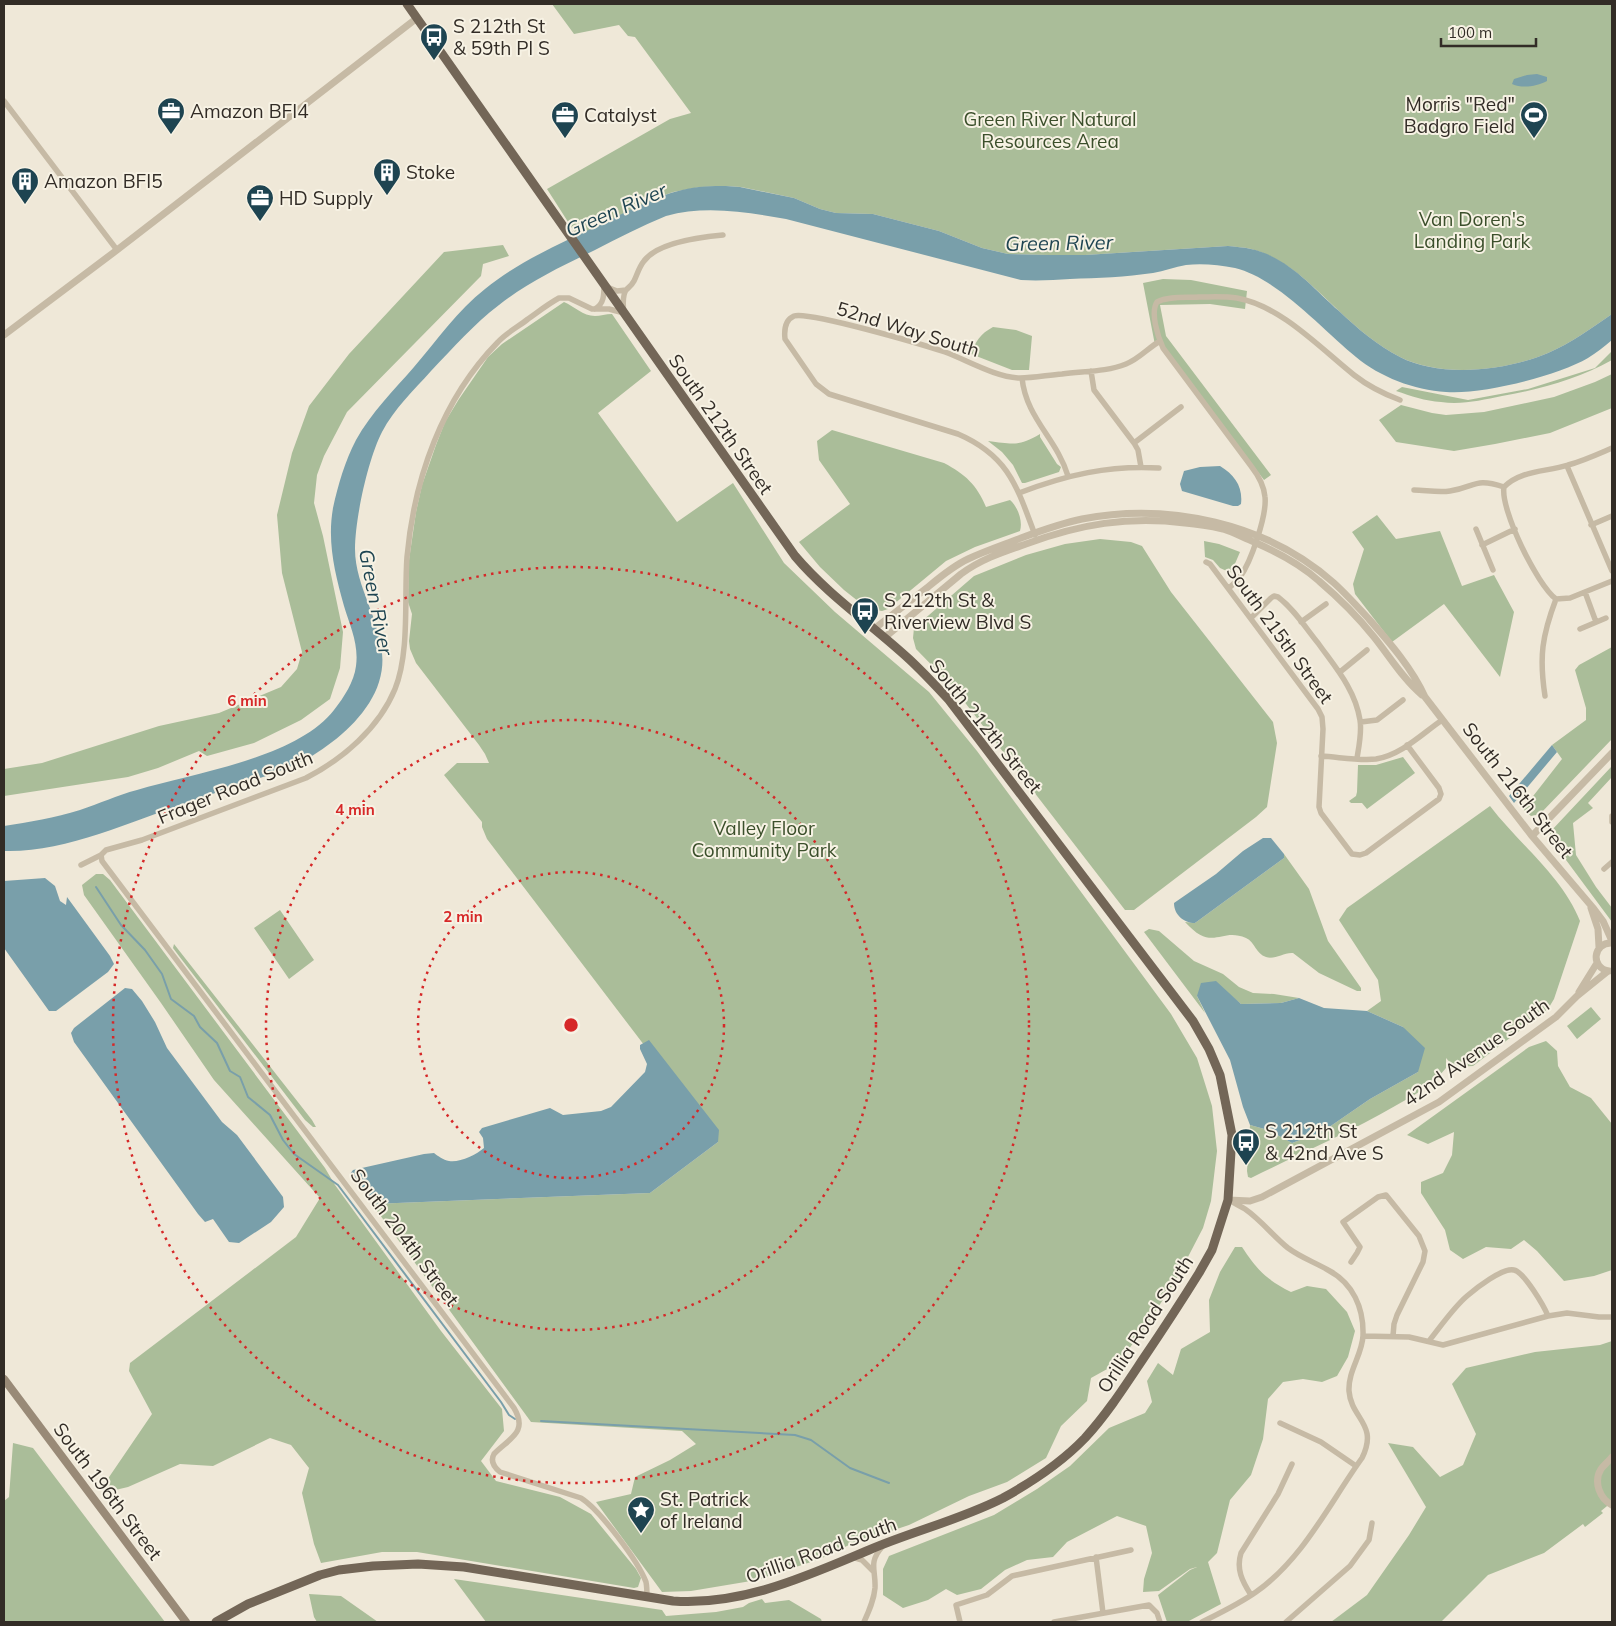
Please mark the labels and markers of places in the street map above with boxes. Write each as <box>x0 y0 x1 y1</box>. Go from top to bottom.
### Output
place label: S 212th St & 59th Pl S <box>453 14 550 60</box>
bus stop icon: S 212th St & 59th Pl S <box>419 22 449 61</box>
place label: Morris "Red" Badgro Field <box>1404 92 1515 138</box>
office icon: Amazon BFI4 <box>156 96 186 135</box>
place label: Amazon BFI4 <box>190 99 309 123</box>
office icon: Catalyst <box>550 100 580 139</box>
sports icon: Morris "Red" Badgro Field <box>1519 100 1549 139</box>
place label: Catalyst <box>584 103 657 127</box>
building icon: Stoke <box>372 157 402 196</box>
place label: Stoke <box>406 160 455 184</box>
building icon: Amazon BFI5 <box>10 166 40 205</box>
place label: Amazon BFI5 <box>44 169 163 193</box>
office icon: HD Supply <box>245 183 275 222</box>
place label: HD Supply <box>279 186 373 210</box>
place label: S 212th St & Riverview Blvd S <box>884 588 1031 634</box>
bus stop icon: S 212th St & Riverview Blvd S <box>850 596 880 635</box>
centre of rings <box>562 1016 580 1034</box>
place label: S 212th St & 42nd Ave S <box>1265 1119 1384 1165</box>
bus stop icon: S 212th St & 42nd Ave S <box>1231 1127 1261 1166</box>
place label: St. Patrick of Ireland <box>660 1487 749 1533</box>
place icon: St. Patrick of Ireland <box>626 1495 656 1534</box>

